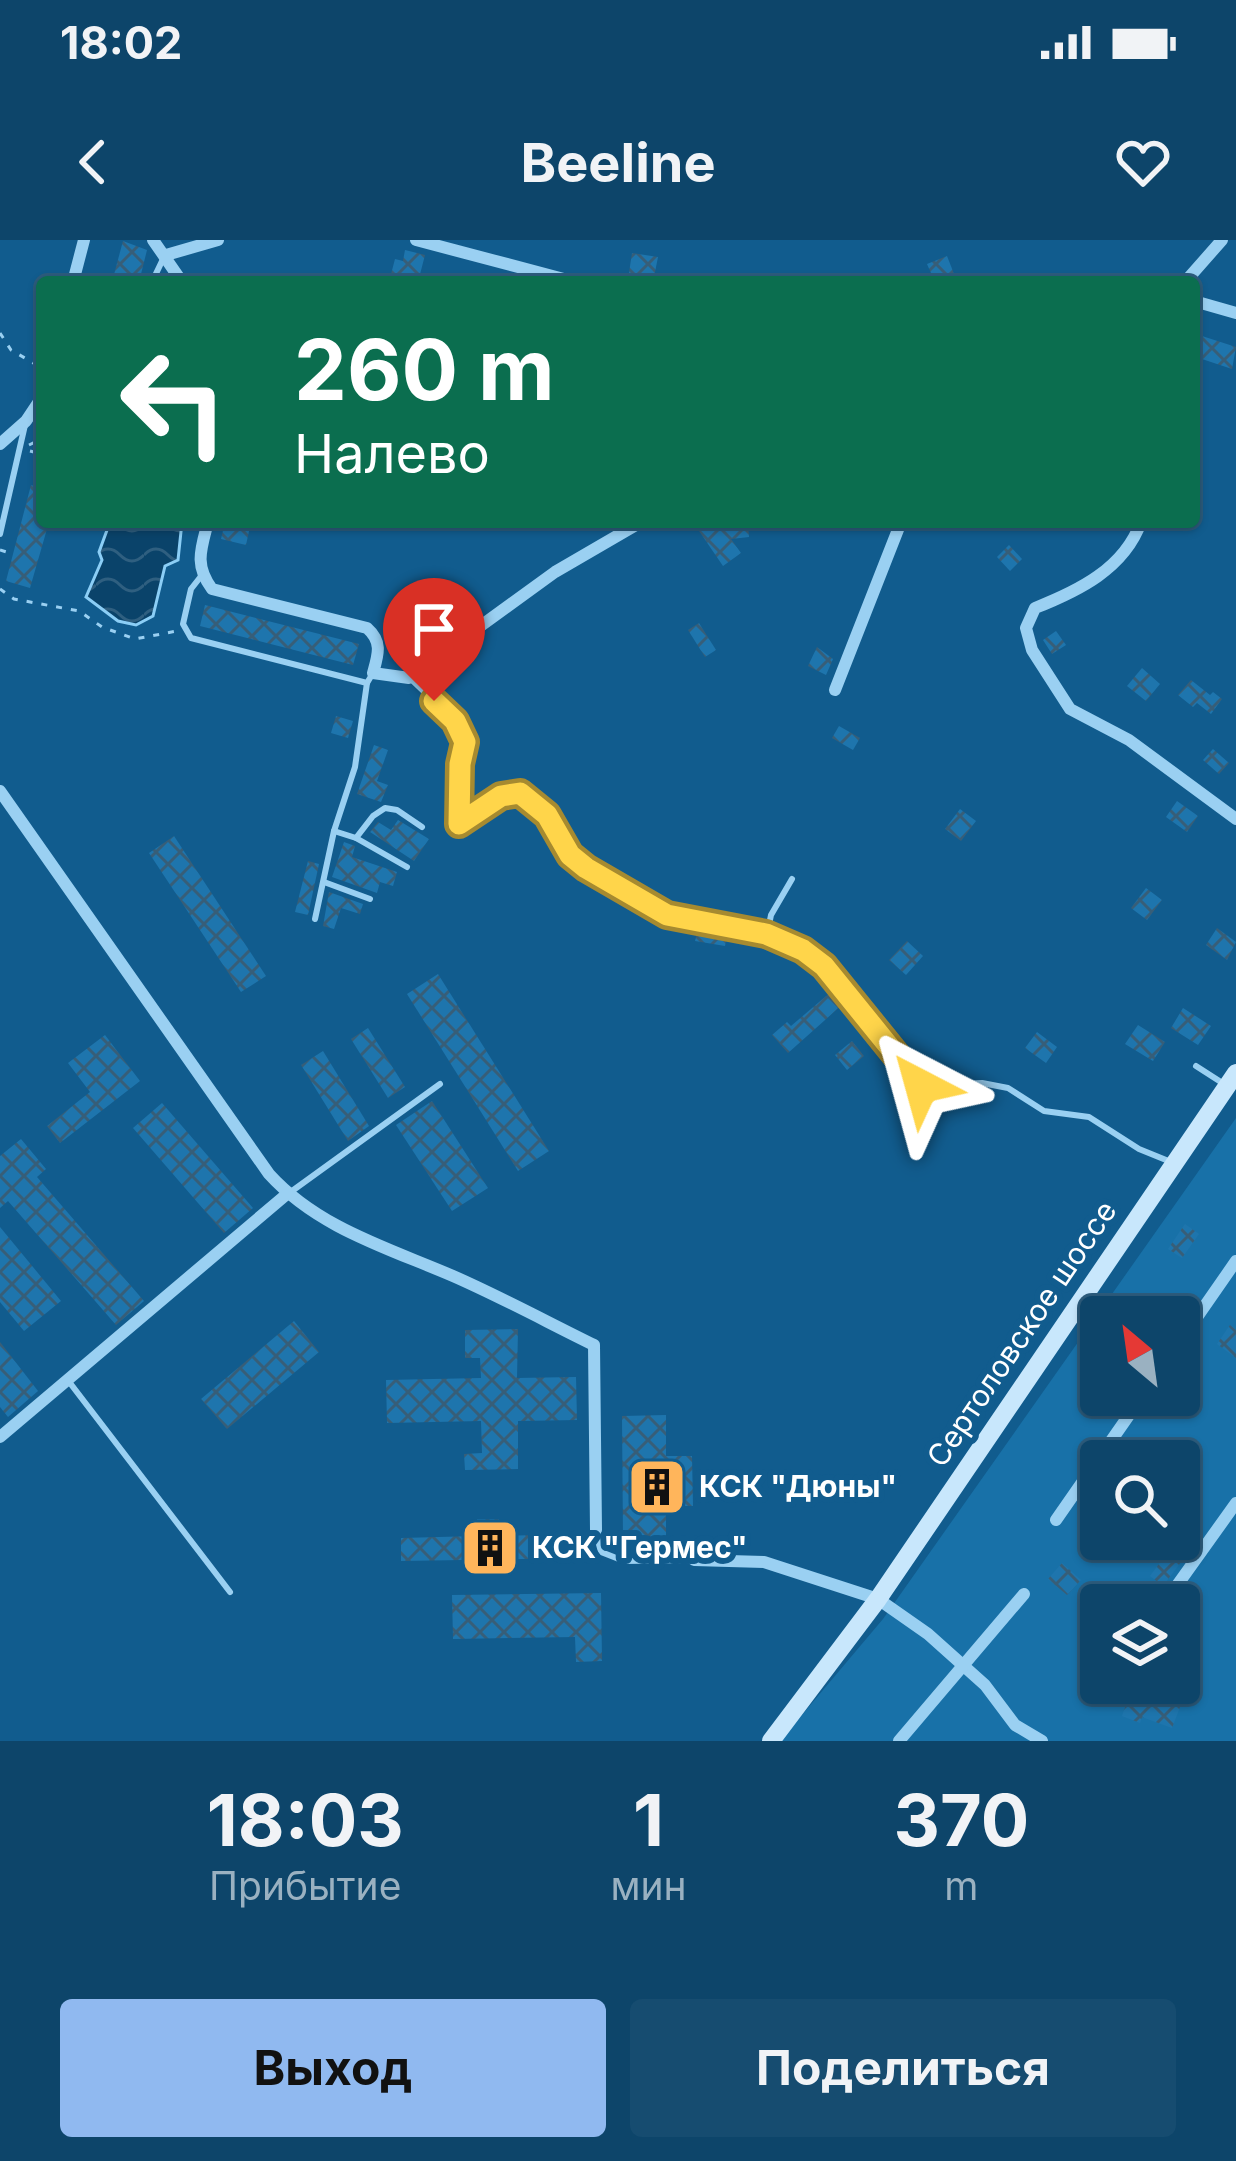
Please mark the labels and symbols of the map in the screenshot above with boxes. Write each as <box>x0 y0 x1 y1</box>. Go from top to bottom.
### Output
pin <box>383 578 485 701</box>
position arrow <box>858 1023 984 1149</box>
street label: Сертоловское шоссе <box>919 1194 1123 1473</box>
north arrow <box>1080 1296 1200 1416</box>
building icon: КСК "Дюны" <box>626 1456 688 1518</box>
place label: КСК "Дюны" <box>699 1468 897 1504</box>
building icon: КСК "Гермес" <box>459 1517 521 1579</box>
place label: КСК "Гермес" <box>532 1529 748 1565</box>

